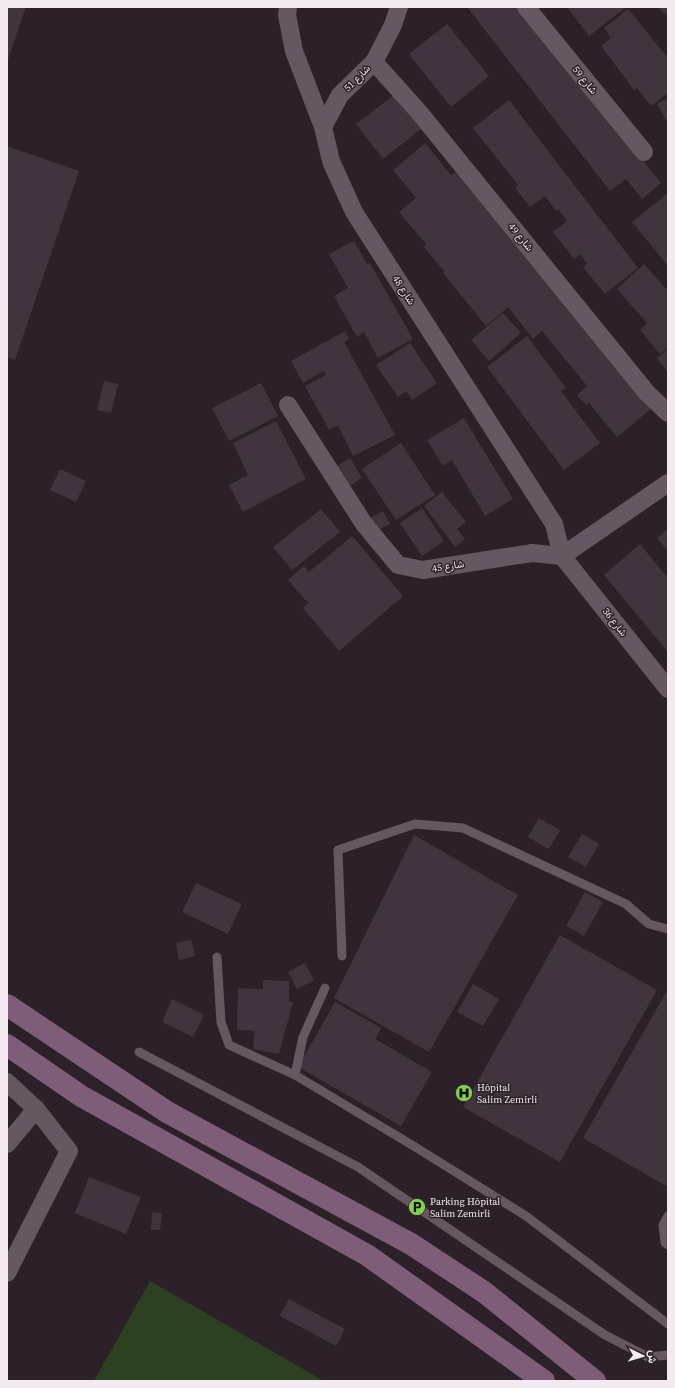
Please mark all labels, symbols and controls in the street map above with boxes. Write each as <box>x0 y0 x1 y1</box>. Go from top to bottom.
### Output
street label: شارع 51 <box>341 62 373 94</box>
street label: شارع 59 <box>570 63 600 97</box>
street label: شارع 49 <box>506 220 536 254</box>
street label: شارع 48 <box>390 273 418 307</box>
street label: شارع 45 <box>431 557 465 575</box>
street label: شارع 36 <box>600 605 630 639</box>
place label: Hôpital Salim Zemirli <box>477 1081 537 1106</box>
hospital icon: Hôpital Salim Zemirli <box>454 1083 474 1103</box>
place label: Parking Hôpital Salim Zemirli <box>430 1195 500 1220</box>
parking icon: Parking Hôpital Salim Zemirli <box>407 1197 427 1217</box>
north arrow <box>623 1336 663 1376</box>
text: ش <box>644 1350 661 1364</box>

